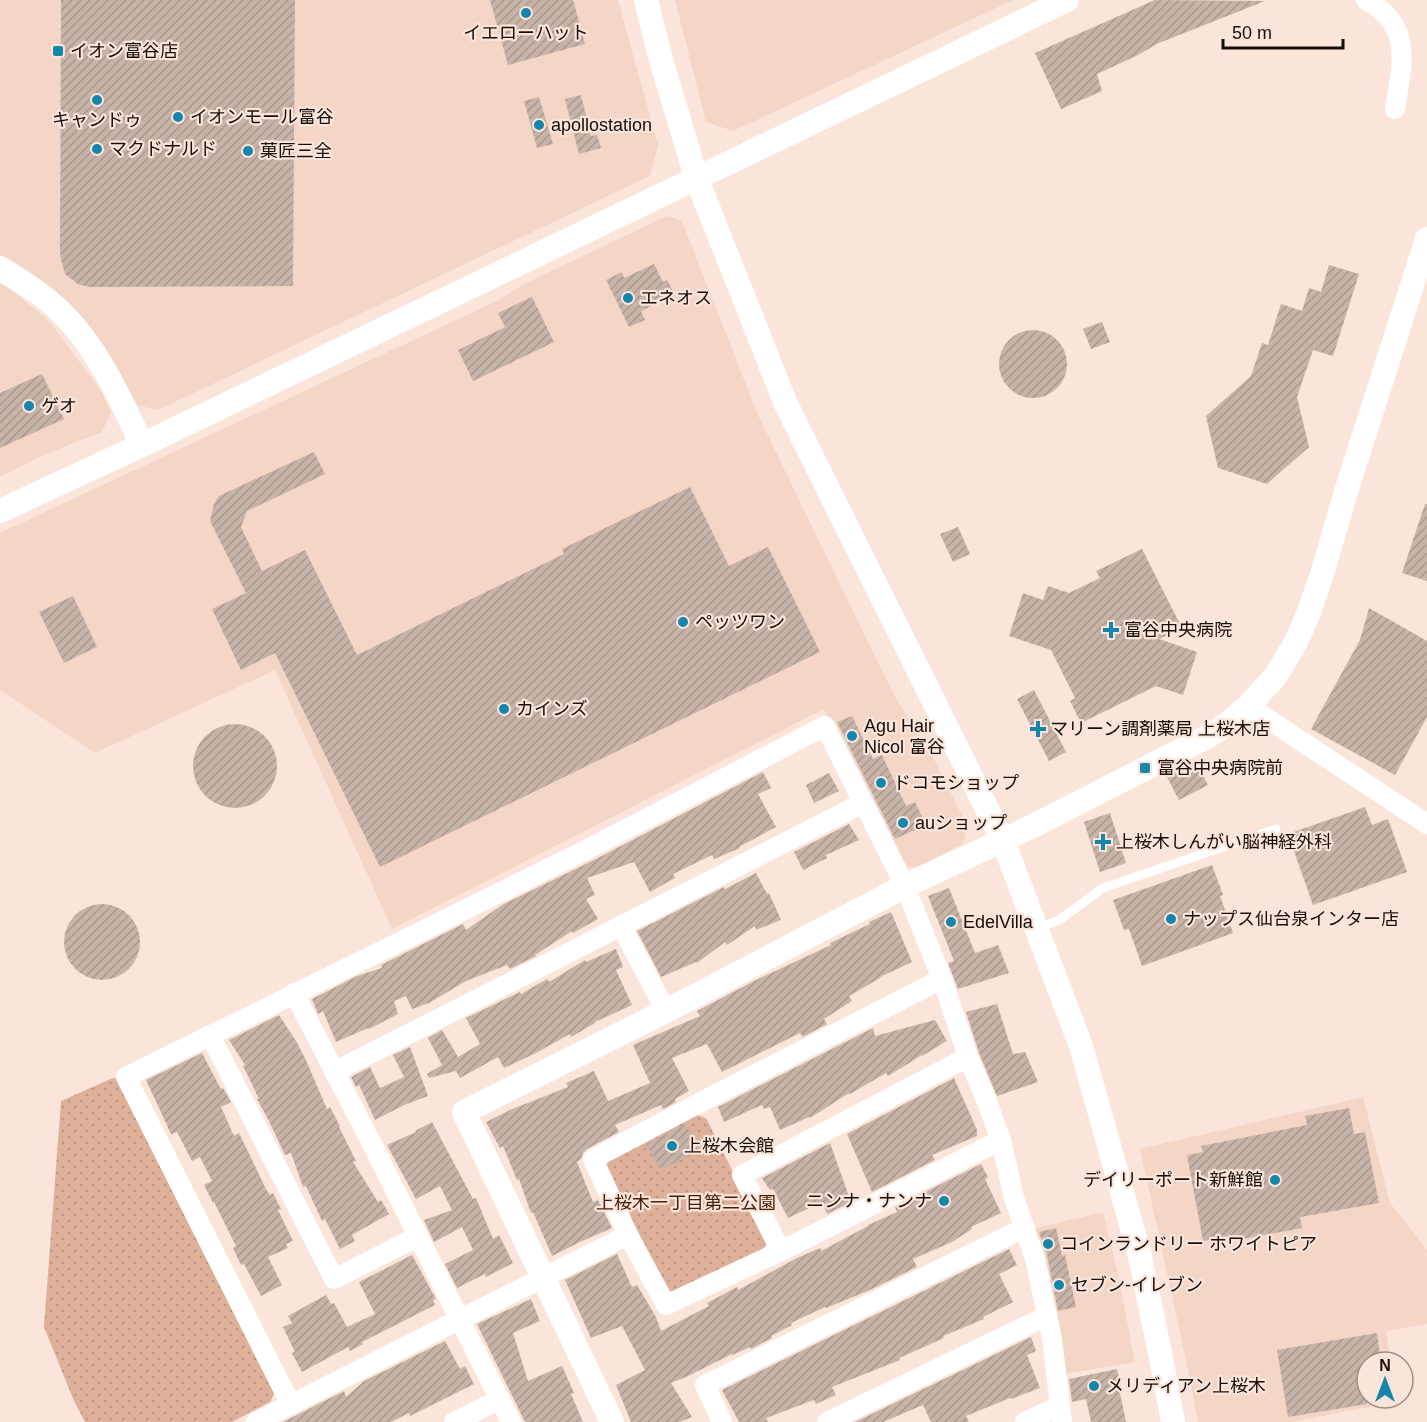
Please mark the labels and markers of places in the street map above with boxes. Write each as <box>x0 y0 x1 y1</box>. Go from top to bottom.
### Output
marker: イエローハット <box>519 6 533 20</box>
place label: イエローハット <box>463 23 589 43</box>
place label: イオン富谷店 <box>70 41 178 61</box>
marker: イオン富谷店 <box>51 44 65 58</box>
marker: キャンドゥ <box>90 93 104 107</box>
place label: イオンモール富谷 <box>190 107 334 127</box>
place label: キャンドゥ <box>52 110 142 130</box>
marker: イオンモール富谷 <box>171 110 185 124</box>
place label: apollostation <box>551 115 652 135</box>
marker: apollostation <box>532 118 546 132</box>
place label: マクドナルド <box>109 139 217 159</box>
place label: 菓匠三全 <box>260 141 332 161</box>
marker: マクドナルド <box>90 142 104 156</box>
marker: 菓匠三全 <box>241 144 255 158</box>
place label: エネオス <box>640 288 712 308</box>
marker: エネオス <box>621 291 635 305</box>
place label: ゲオ <box>41 396 77 416</box>
marker: ゲオ <box>22 399 36 413</box>
place label: ペッツワン <box>695 612 785 632</box>
marker: ペッツワン <box>676 615 690 629</box>
place label: 富谷中央病院 <box>1124 620 1232 640</box>
marker: 富谷中央病院 <box>1102 621 1120 639</box>
place label: カインズ <box>516 699 588 719</box>
marker: カインズ <box>497 702 511 716</box>
place label: Agu Hair Nicol 富谷 <box>864 716 945 757</box>
place label: マリーン調剤薬局 上桜木店 <box>1050 719 1270 739</box>
marker: マリーン調剤薬局 上桜木店 <box>1031 722 1045 736</box>
marker: Agu Hair Nicol 富谷 <box>845 729 859 743</box>
place label: 富谷中央病院前 <box>1157 758 1283 778</box>
marker: 富谷中央病院前 <box>1138 761 1152 775</box>
place label: ドコモショップ <box>893 773 1019 793</box>
marker: ドコモショップ <box>874 776 888 790</box>
place label: auショップ <box>915 813 1007 833</box>
marker: auショップ <box>896 816 910 830</box>
place label: 上桜木しんがい脳神経外科 <box>1116 832 1332 852</box>
marker: 上桜木しんがい脳神経外科 <box>1094 833 1112 851</box>
place label: ナップス仙台泉インター店 <box>1183 909 1399 929</box>
place label: EdelVilla <box>963 912 1034 932</box>
marker: ナップス仙台泉インター店 <box>1164 912 1178 926</box>
marker: EdelVilla <box>944 915 958 929</box>
place label: 上桜木会館 <box>684 1136 774 1156</box>
marker: 上桜木会館 <box>665 1139 679 1153</box>
place label: デイリーポート新鮮館 <box>1083 1170 1263 1190</box>
marker: デイリーポート新鮮館 <box>1268 1173 1282 1187</box>
place label: ニンナ・ナンナ <box>806 1191 932 1211</box>
marker: ニンナ・ナンナ <box>937 1194 951 1208</box>
place label: コインランドリー ホワイトピア <box>1060 1234 1317 1254</box>
marker: コインランドリー ホワイトピア <box>1041 1237 1055 1251</box>
place label: セブン-イレブン <box>1071 1275 1203 1295</box>
marker: セブン-イレブン <box>1052 1278 1066 1292</box>
place label: メリディアン上桜木 <box>1106 1376 1266 1396</box>
marker: メリディアン上桜木 <box>1087 1379 1101 1393</box>

